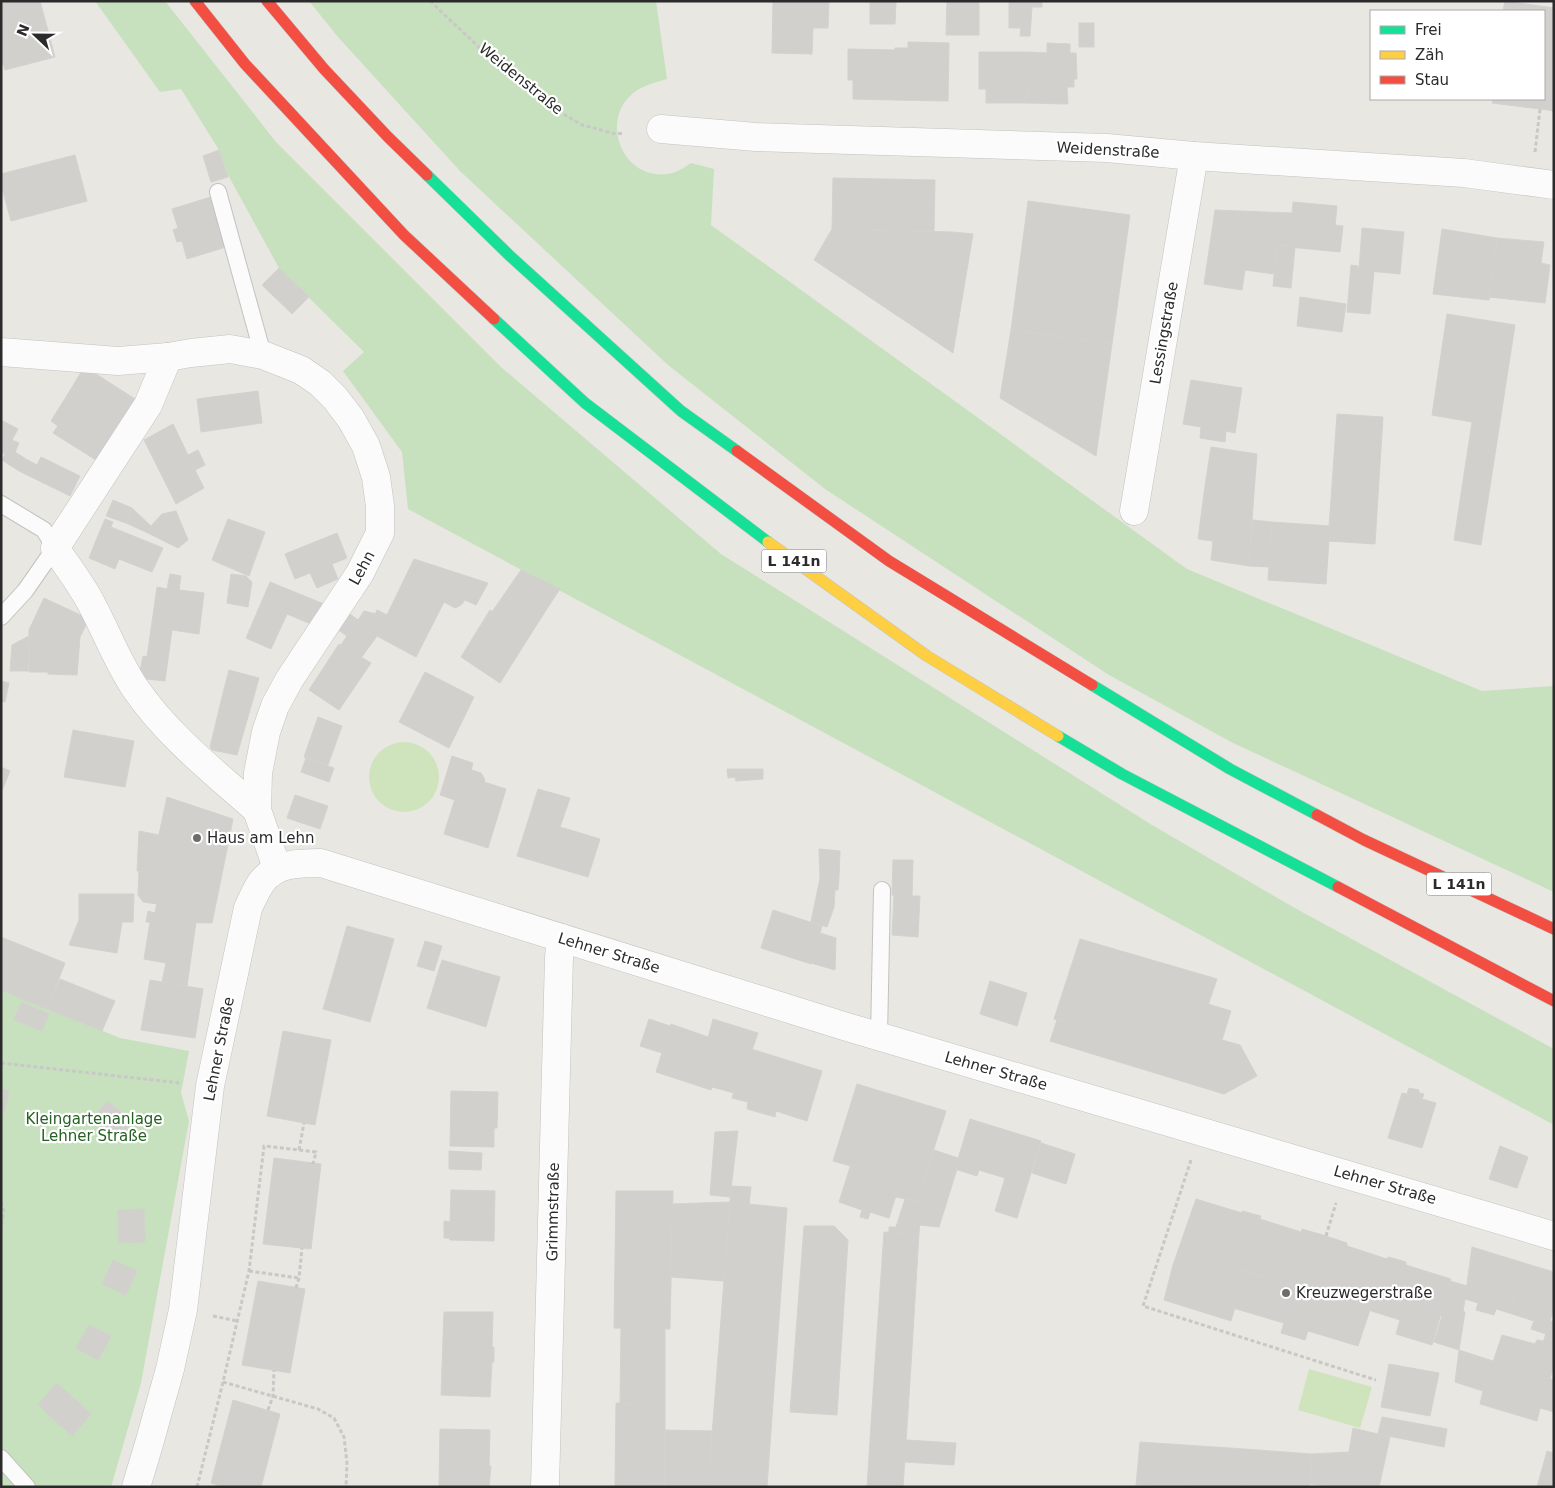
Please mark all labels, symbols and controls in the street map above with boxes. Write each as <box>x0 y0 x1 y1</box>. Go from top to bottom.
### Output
north arrow <box>10 10 60 60</box>
legend <box>1370 10 1545 100</box>
text: Frei <box>1415 21 1442 39</box>
text: N <box>13 22 33 39</box>
street label: Weidenstraße <box>475 39 567 119</box>
text: Zäh <box>1415 46 1444 64</box>
text: Stau <box>1415 71 1449 89</box>
street label: Weidenstraße <box>1056 138 1160 162</box>
street label: Lessingstraße <box>1146 280 1182 386</box>
street label: Lehn <box>345 548 379 588</box>
road number: L 141n <box>762 550 826 572</box>
place label: Haus am Lehn <box>207 829 314 847</box>
marker: Haus am Lehn <box>191 832 203 844</box>
road number: L 141n <box>1426 872 1492 896</box>
street label: Lehner Straße <box>556 929 662 977</box>
street label: Lehner Straße <box>200 995 238 1103</box>
street label: Lehner Straße <box>943 1048 1049 1094</box>
park label: Kleingartenanlage Lehner Straße <box>25 1110 163 1145</box>
street label: Grimmstraße <box>543 1162 563 1262</box>
street label: Lehner Straße <box>1332 1162 1438 1208</box>
place label: Kreuzwegerstraße <box>1296 1284 1432 1302</box>
marker: Kreuzwegerstraße <box>1280 1287 1292 1299</box>

